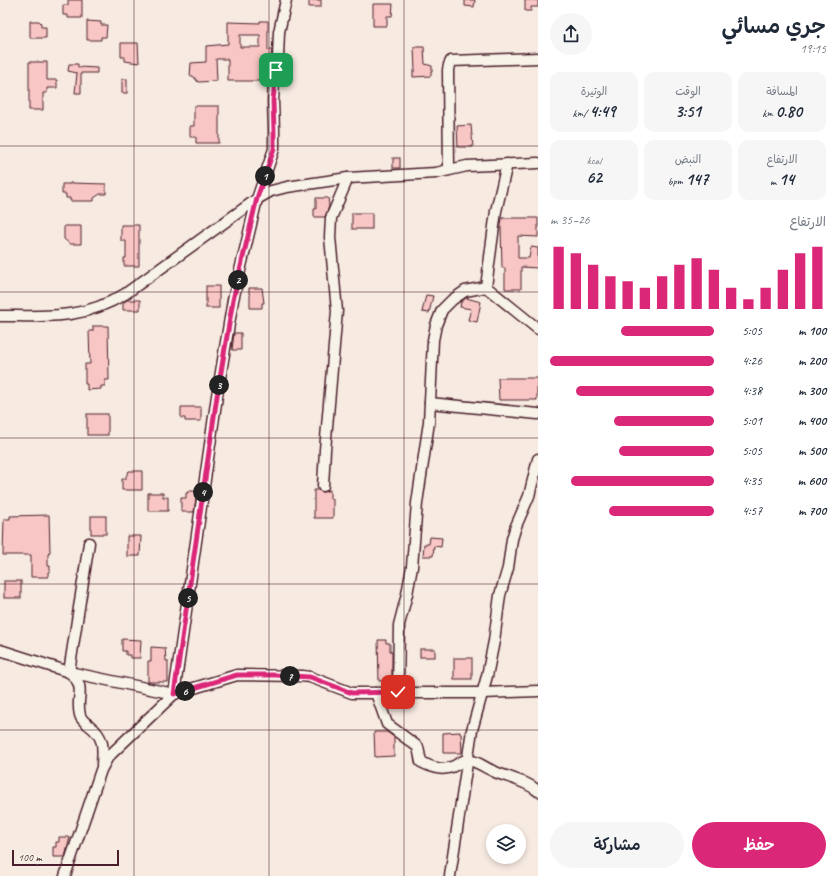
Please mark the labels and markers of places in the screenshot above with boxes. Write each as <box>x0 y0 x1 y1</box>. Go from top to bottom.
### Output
pin <box>259 53 293 87</box>
pin: 1 <box>255 166 275 186</box>
pin: 2 <box>228 270 248 290</box>
pin: 3 <box>209 375 229 395</box>
pin: 4 <box>193 482 213 502</box>
pin: 5 <box>178 588 198 608</box>
pin: 7 <box>280 666 300 686</box>
pin <box>381 675 415 709</box>
pin: 6 <box>175 681 195 701</box>

